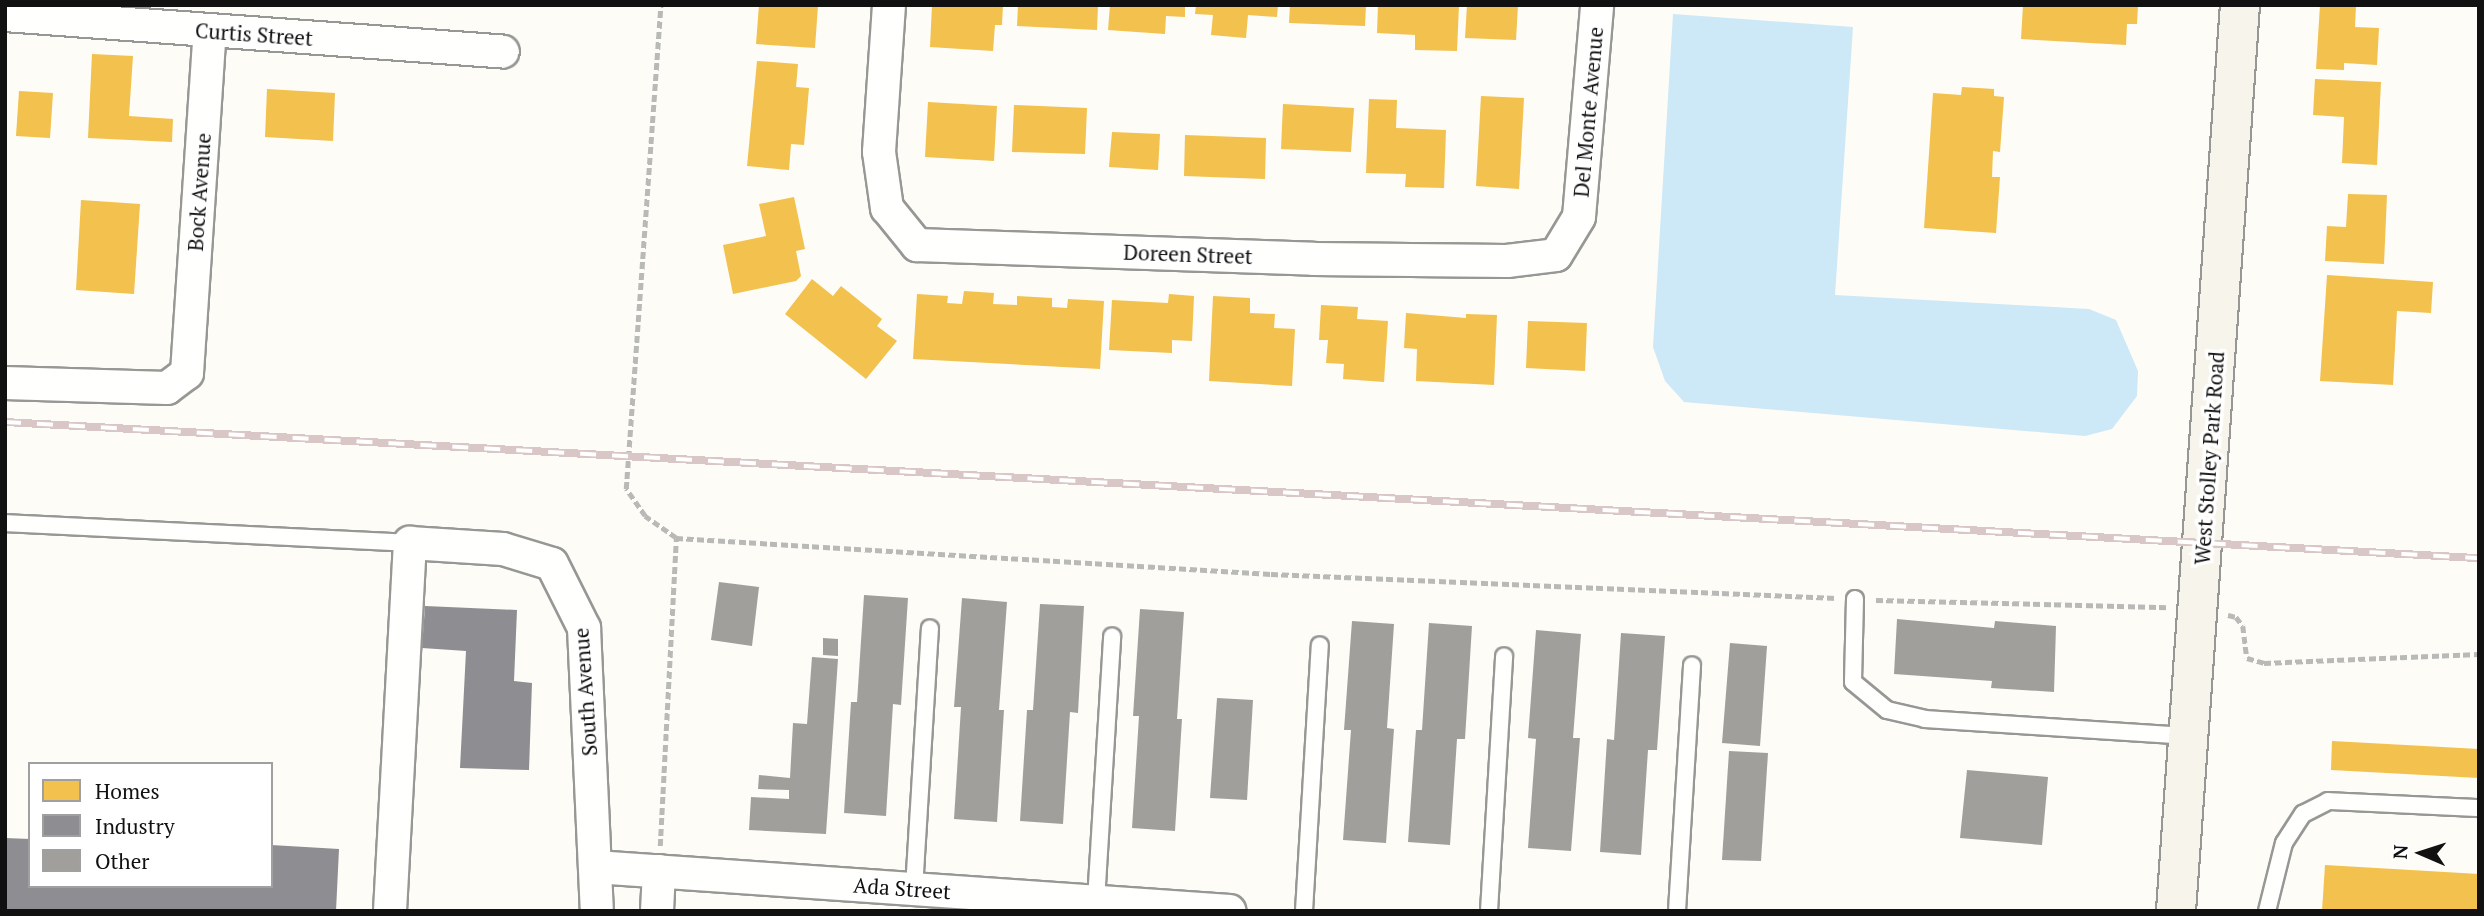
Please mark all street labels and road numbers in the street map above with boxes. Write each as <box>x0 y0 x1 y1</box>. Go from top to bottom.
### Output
street label: Curtis Street <box>194 17 314 51</box>
street label: Del Monte Avenue <box>1568 26 1608 198</box>
street label: Bock Avenue <box>182 132 216 252</box>
street label: Doreen Street <box>1123 239 1253 269</box>
street label: West Stolley Park Road <box>2189 350 2229 566</box>
street label: South Avenue <box>568 627 602 757</box>
street label: Ada Street <box>852 872 952 904</box>

